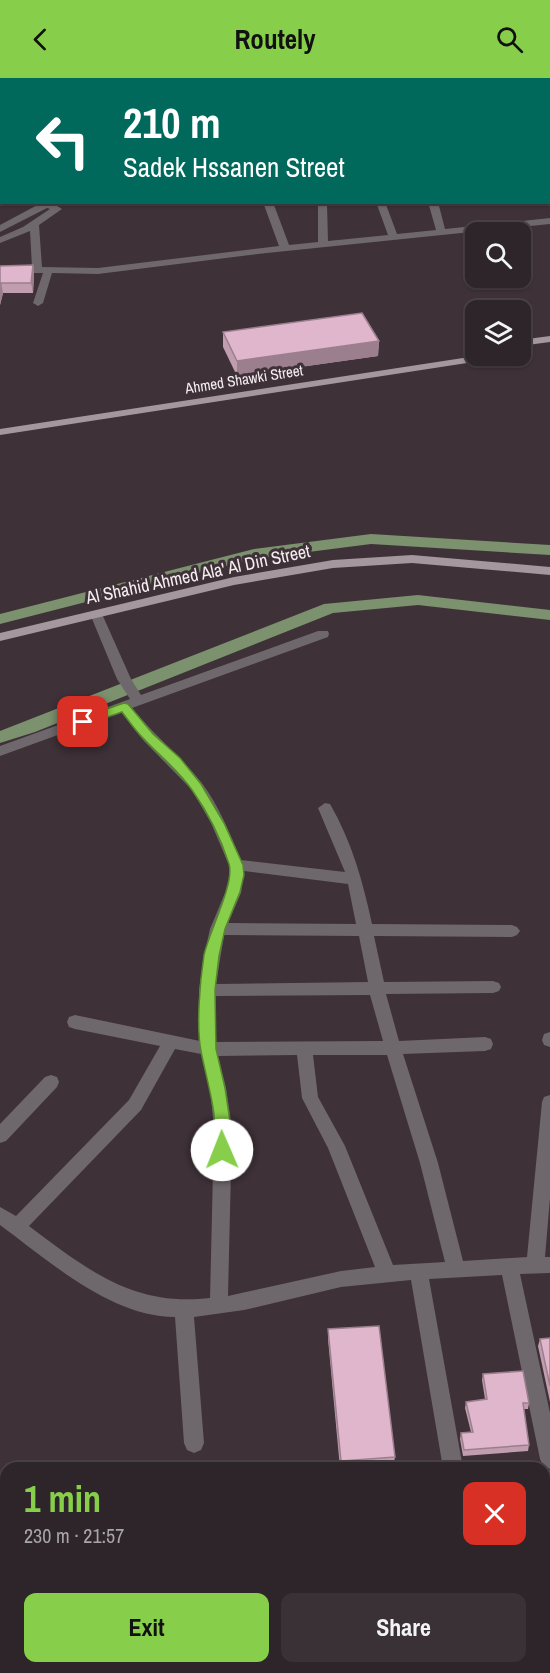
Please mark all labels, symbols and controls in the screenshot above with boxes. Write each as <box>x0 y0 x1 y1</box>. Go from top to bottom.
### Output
text: Routely <box>234 21 316 57</box>
icon: back <box>24 23 57 56</box>
icon: search <box>493 23 526 56</box>
text: 210 m <box>123 95 221 151</box>
icon: left <box>24 102 102 180</box>
text: Sadek Hssanen Street <box>123 149 345 185</box>
map controls <box>465 222 531 366</box>
button: search <box>465 222 531 288</box>
button: layers <box>465 300 531 366</box>
street label: Ahmed Shawki Street <box>183 359 305 399</box>
street label: Al Shahid Ahmed Ala' Al Din Street <box>83 538 312 610</box>
pin <box>57 696 108 747</box>
icon: arrive <box>66 705 99 738</box>
position arrow <box>190 1118 254 1182</box>
text: 1 min <box>24 1475 101 1523</box>
button: close <box>463 1482 526 1545</box>
text: 230 m · 21:57 <box>24 1522 124 1549</box>
button: Exit <box>24 1593 269 1662</box>
button: Share <box>281 1593 526 1662</box>

